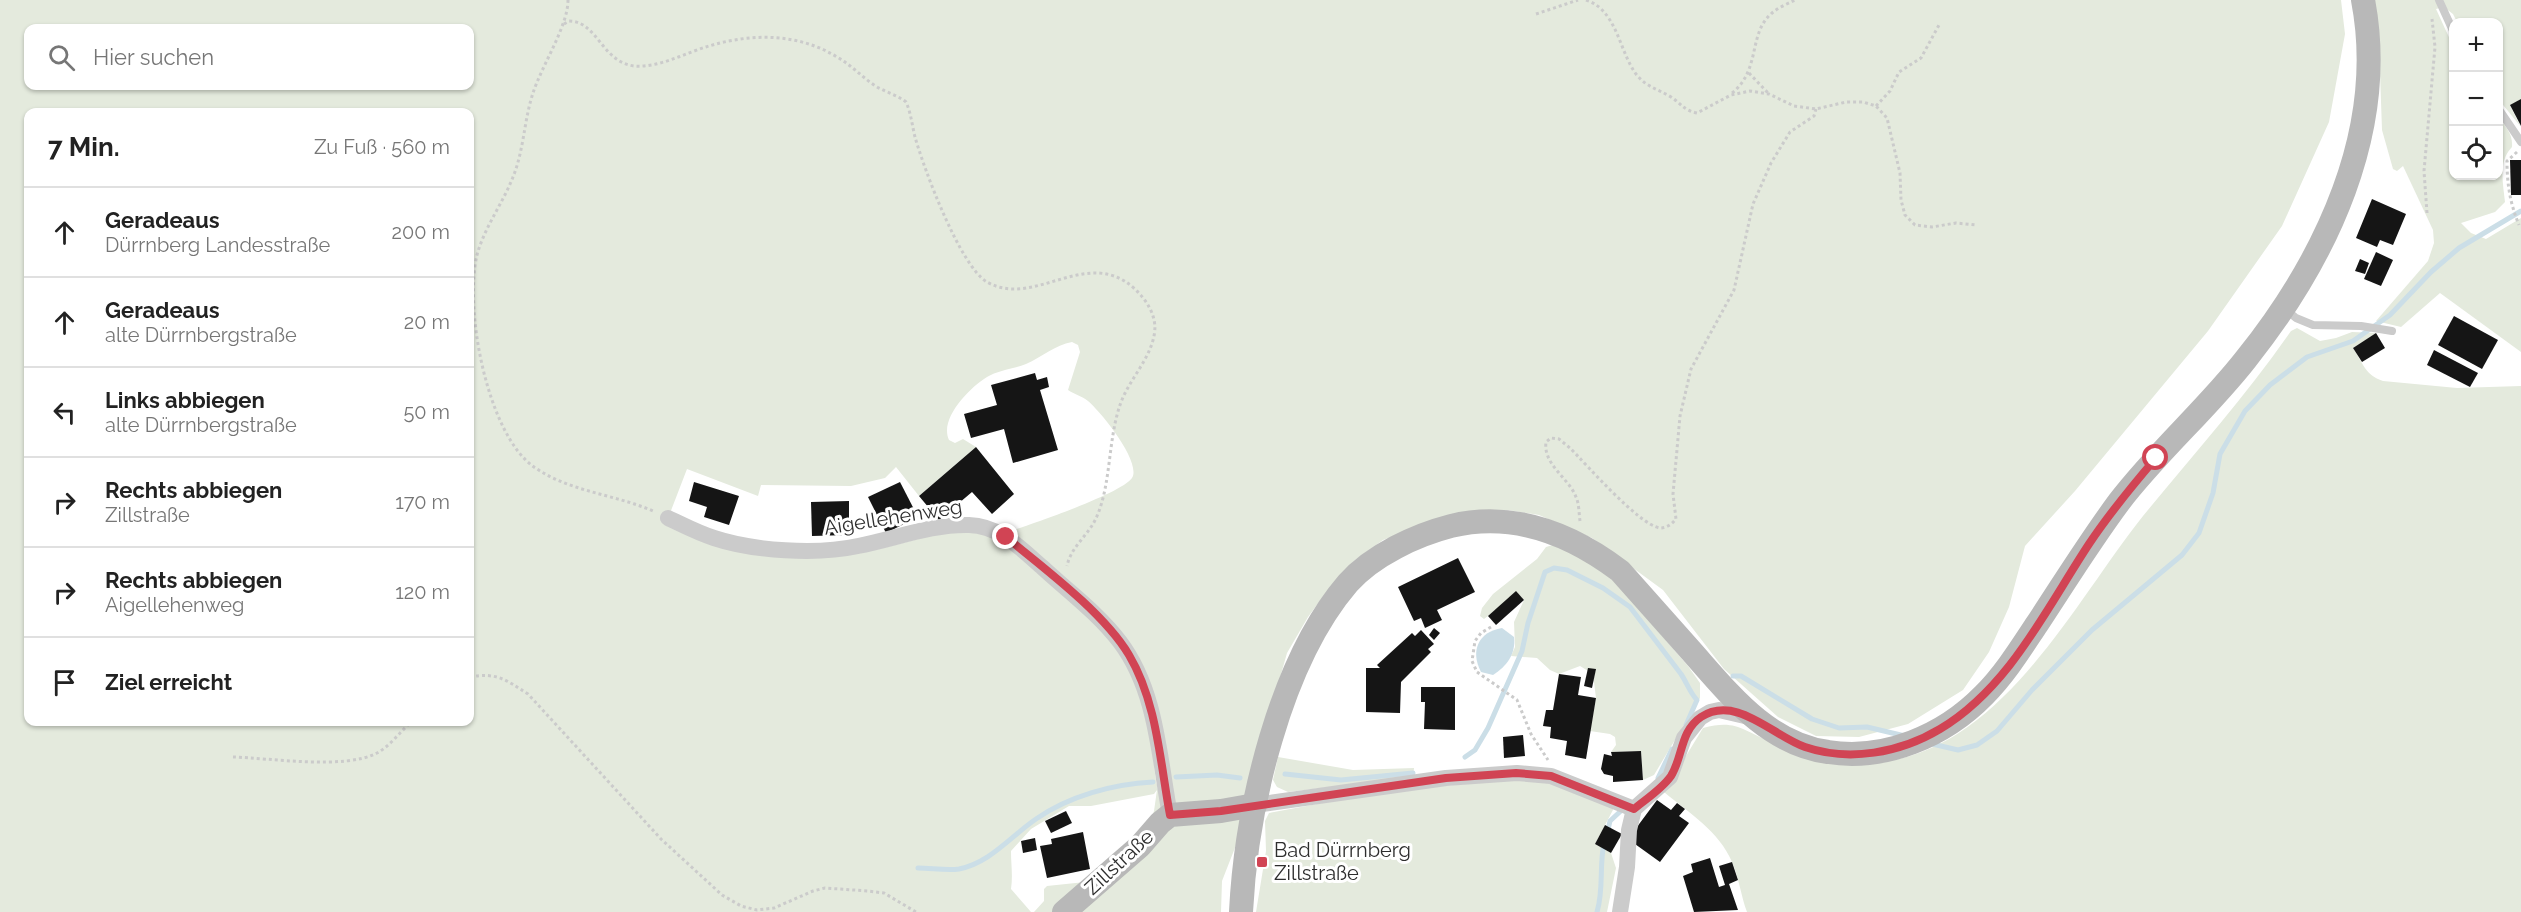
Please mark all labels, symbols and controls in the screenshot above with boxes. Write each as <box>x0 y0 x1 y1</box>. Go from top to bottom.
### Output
map controls <box>2449 18 2503 180</box>
button: + <box>2449 18 2503 72</box>
search box <box>24 24 474 90</box>
icon: search <box>45 41 78 74</box>
text: Hier suchen <box>93 44 214 70</box>
button: − <box>2449 72 2503 126</box>
button: locate <box>2449 126 2503 180</box>
text: 7 Min. <box>48 132 120 162</box>
text: Zu Fuß · 560 m <box>314 135 450 159</box>
text: Geradeaus <box>105 207 220 233</box>
icon: ahead <box>48 216 81 249</box>
text: 200 m <box>392 220 450 244</box>
text: Dürrnberg Landesstraße <box>105 233 330 257</box>
text: Geradeaus <box>105 297 220 323</box>
icon: ahead <box>48 306 81 339</box>
text: 20 m <box>404 310 450 334</box>
text: alte Dürrnbergstraße <box>105 323 297 347</box>
text: Links abbiegen <box>105 387 265 413</box>
icon: left <box>48 396 81 429</box>
text: 50 m <box>403 400 450 424</box>
text: alte Dürrnbergstraße <box>105 413 297 437</box>
route start <box>2142 444 2168 470</box>
text: Rechts abbiegen <box>105 477 282 503</box>
icon: right <box>48 486 81 519</box>
text: 170 m <box>395 490 450 514</box>
street label: Aigellehenweg <box>822 494 964 540</box>
text: Zillstraße <box>105 503 190 527</box>
route end <box>992 523 1018 549</box>
text: Rechts abbiegen <box>105 567 282 593</box>
icon: right <box>48 576 81 609</box>
text: 120 m <box>395 580 450 604</box>
text: Aigellehenweg <box>105 593 244 617</box>
icon: arrive <box>48 666 81 699</box>
text: Ziel erreicht <box>105 669 232 695</box>
street label: Zillstraße <box>1080 824 1158 900</box>
place label: Bad Dürrnberg Zillstraße <box>1274 838 1411 885</box>
marker: Bad Dürrnberg Zillstraße <box>1255 855 1269 869</box>

